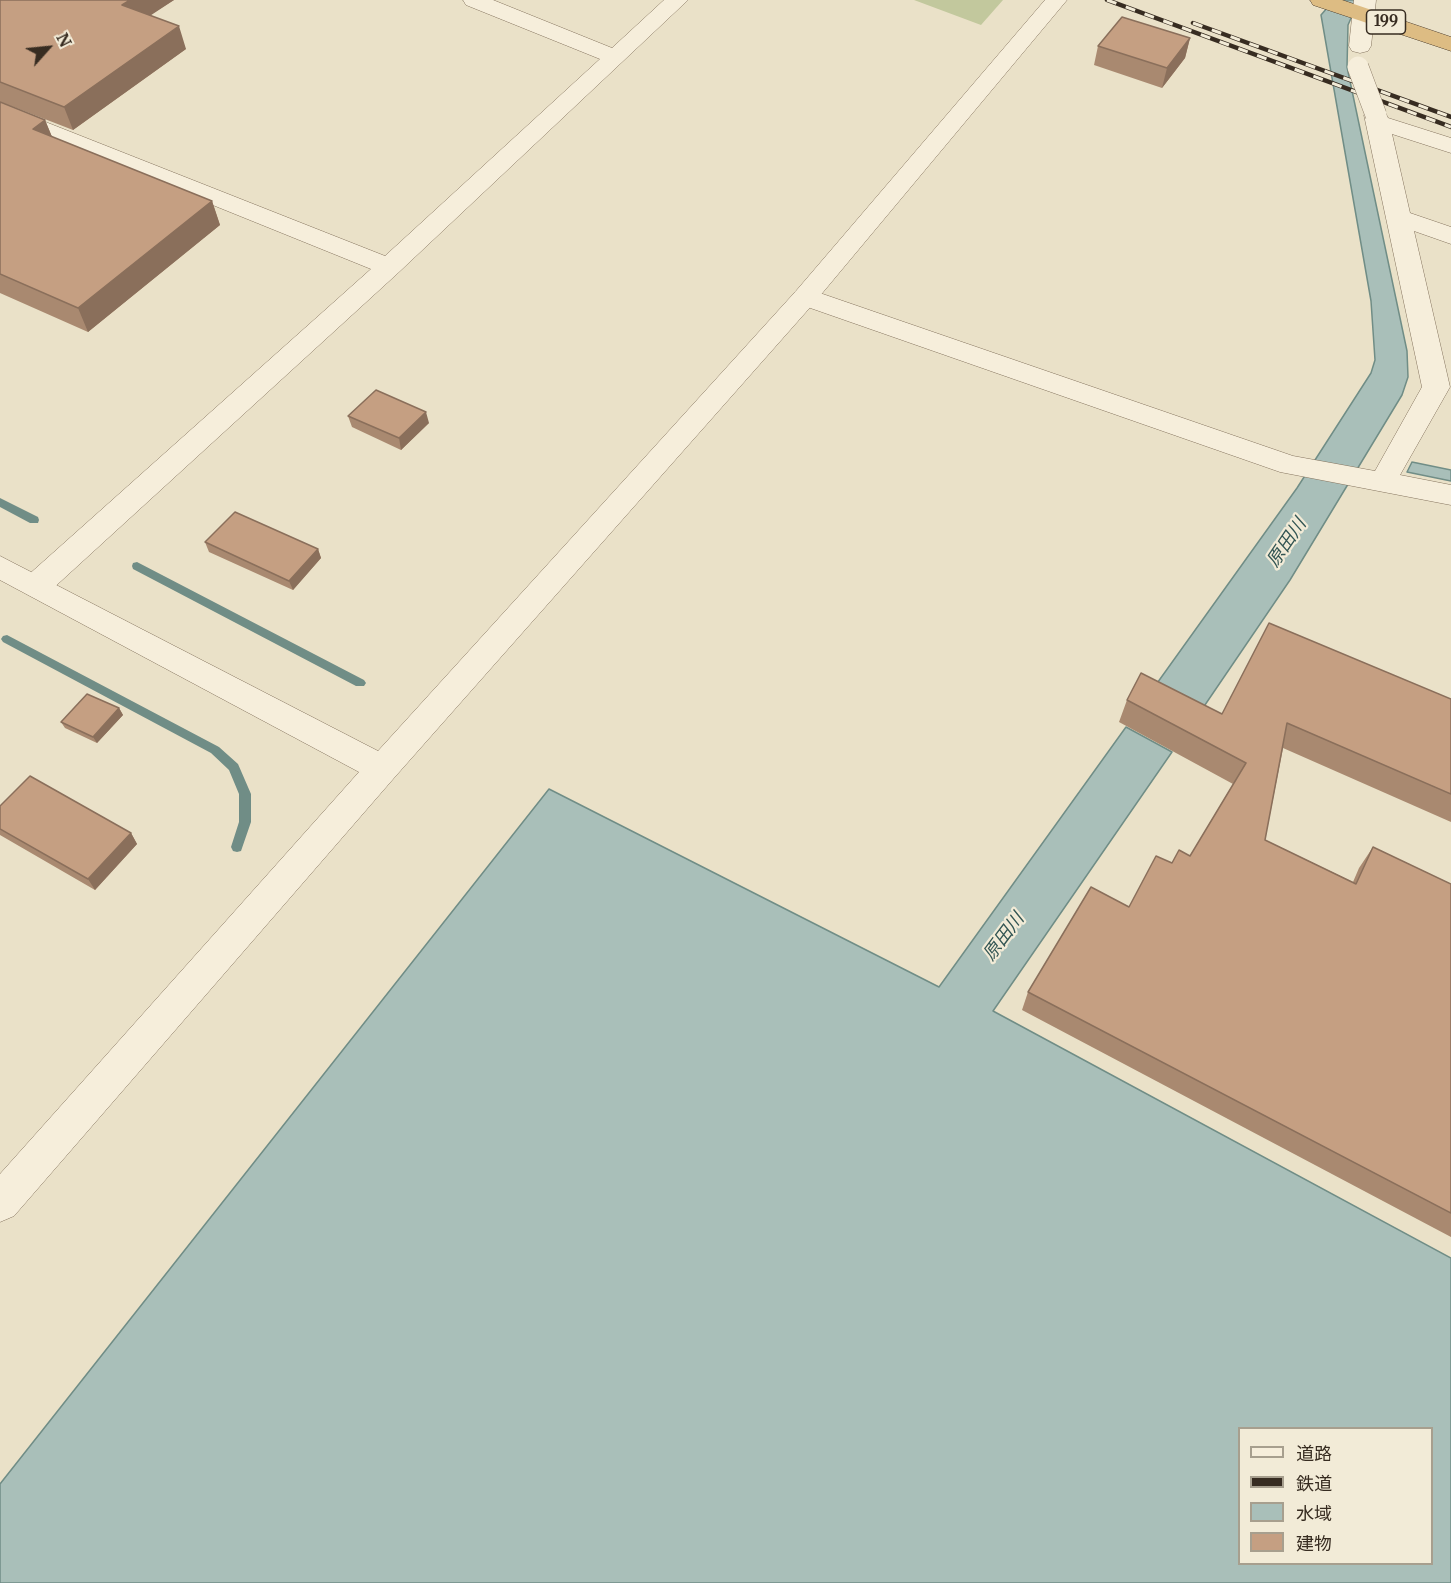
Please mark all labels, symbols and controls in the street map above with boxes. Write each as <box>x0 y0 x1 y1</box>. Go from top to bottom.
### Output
road number: 199 <box>1366 10 1406 34</box>
north arrow <box>18 18 78 78</box>
text: N <box>52 30 76 50</box>
water label: 原田川 <box>1263 515 1311 571</box>
water label: 原田川 <box>979 909 1029 965</box>
legend <box>1238 1427 1433 1565</box>
text: 道路 <box>1296 1442 1332 1465</box>
text: 鉄道 <box>1296 1472 1332 1495</box>
text: 水域 <box>1296 1502 1332 1525</box>
text: 建物 <box>1296 1532 1332 1555</box>

